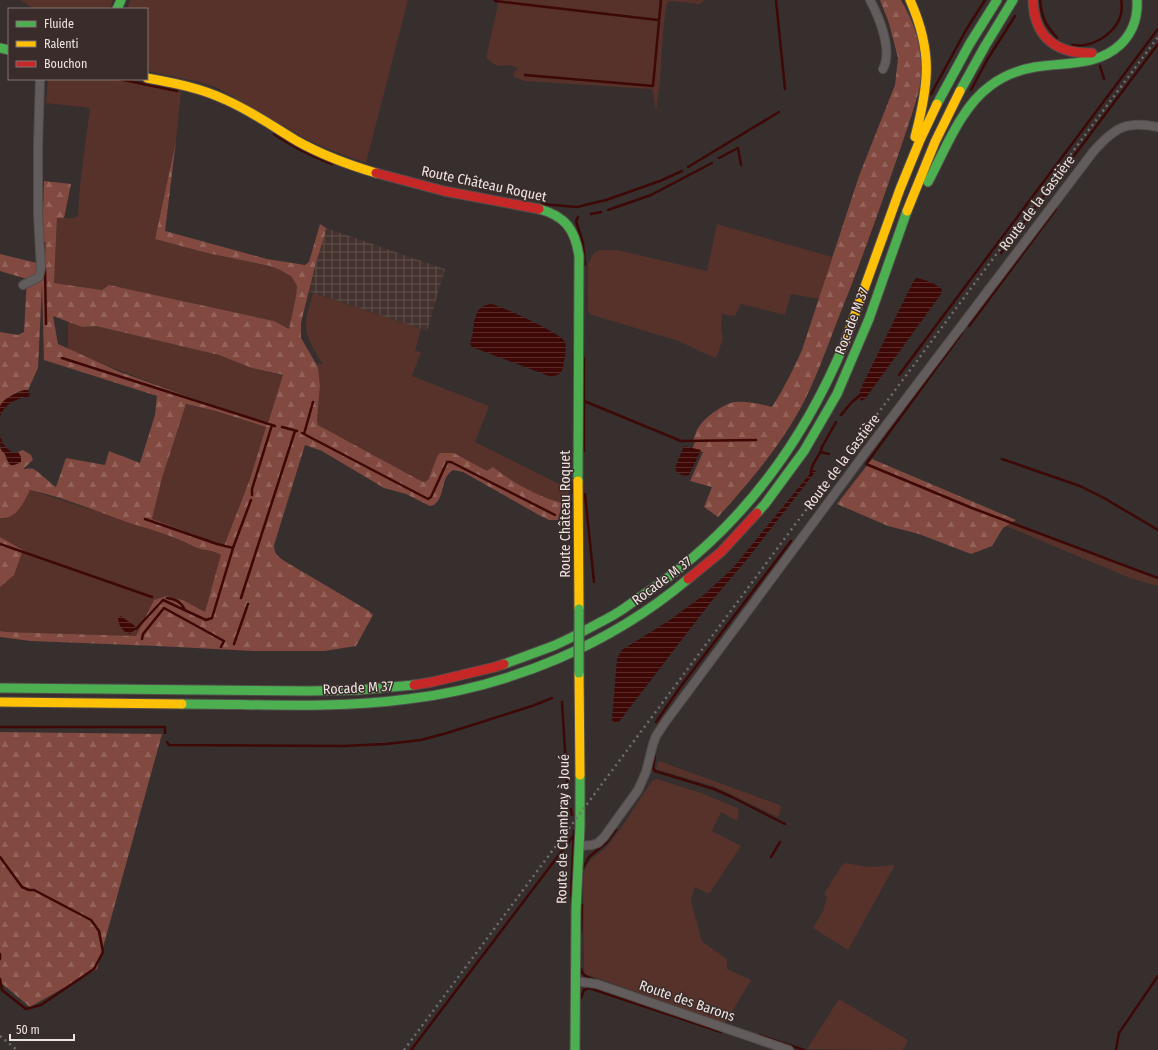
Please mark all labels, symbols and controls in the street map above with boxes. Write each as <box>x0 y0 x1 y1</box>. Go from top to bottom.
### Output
legend <box>8 8 148 80</box>
text: Fluide <box>44 17 74 31</box>
text: Ralenti <box>44 37 79 51</box>
text: Bouchon <box>44 57 87 71</box>
street label: Route de la Gastière <box>995 152 1079 254</box>
street label: Route Château Roquet <box>420 162 549 206</box>
street label: Rocade M 37 <box>831 285 873 357</box>
street label: Route de la Gastière <box>800 411 884 513</box>
street label: Route Château Roquet <box>557 450 574 578</box>
street label: Rocade M 37 <box>629 553 695 609</box>
street label: Rocade M 37 <box>322 678 394 698</box>
street label: Route de Chambray à Joué <box>553 754 573 904</box>
street label: Route des Barons <box>637 977 737 1025</box>
scale bar <box>10 1016 74 1042</box>
text: 50 m <box>16 1023 40 1037</box>

